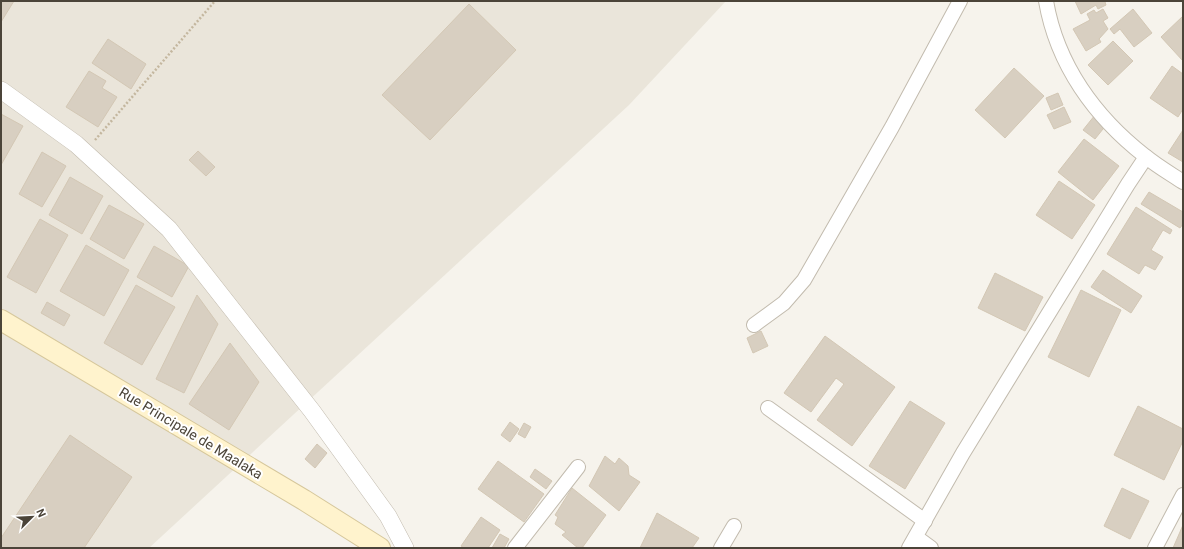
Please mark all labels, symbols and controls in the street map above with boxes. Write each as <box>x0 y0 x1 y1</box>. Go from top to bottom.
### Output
street label: Rue Principale de Maalaka <box>116 384 266 482</box>
north arrow <box>12 497 52 537</box>
text: N <box>33 507 48 520</box>

